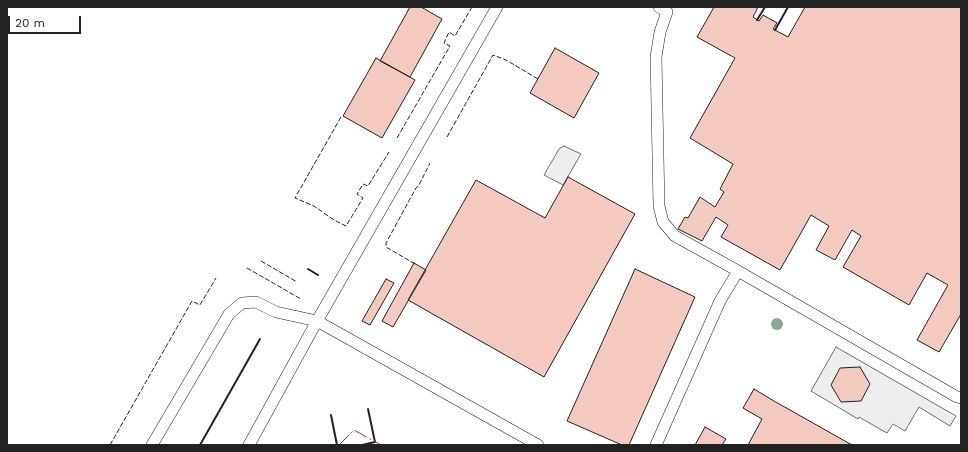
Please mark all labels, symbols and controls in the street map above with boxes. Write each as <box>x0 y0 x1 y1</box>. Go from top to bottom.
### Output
scale bar <box>10 8 83 34</box>
text: 20 m <box>15 16 45 30</box>

